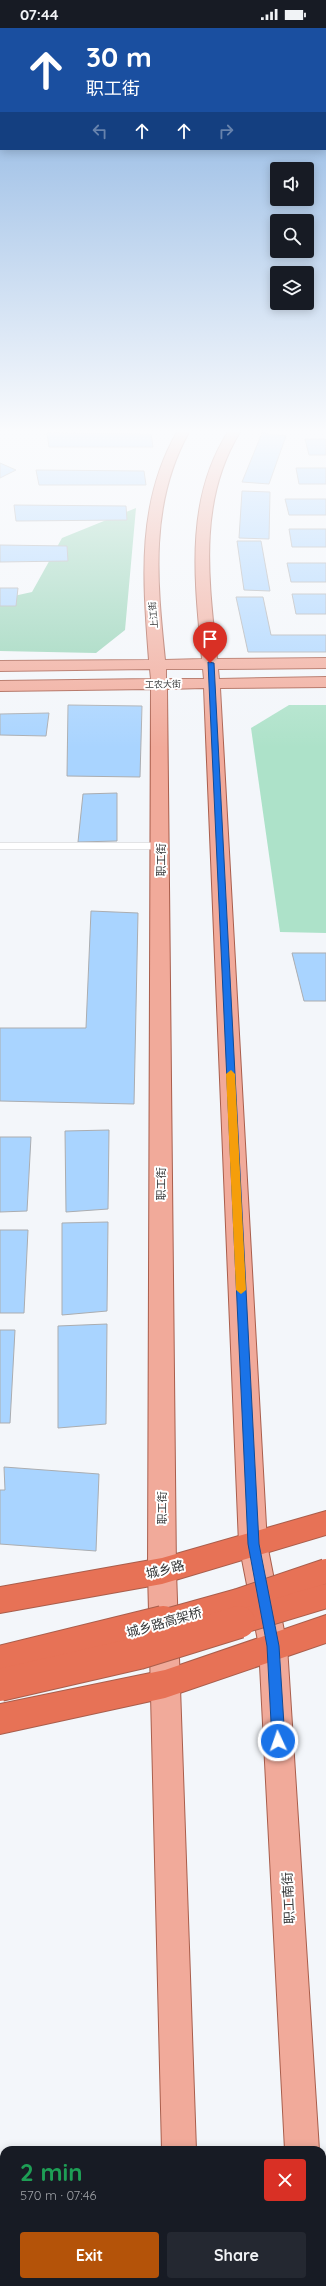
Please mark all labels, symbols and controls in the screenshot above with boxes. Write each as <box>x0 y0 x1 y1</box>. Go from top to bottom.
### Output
text: 07:44 <box>20 5 59 24</box>
text: 30 m <box>86 39 152 74</box>
icon: ahead <box>20 44 72 96</box>
text: 职工街 <box>86 77 140 100</box>
icon: left <box>89 120 111 142</box>
icon: ahead <box>131 120 153 142</box>
icon: ahead <box>173 120 195 142</box>
icon: right <box>215 120 237 142</box>
map controls <box>270 162 314 310</box>
button: sound <box>270 162 314 206</box>
button: search <box>270 214 314 258</box>
button: layers <box>270 266 314 310</box>
street label: 上江街 <box>146 601 160 629</box>
pin <box>193 622 227 663</box>
icon: arrive <box>199 628 221 650</box>
street label: 工农大街 <box>145 678 181 690</box>
street label: 职工街 <box>154 844 168 877</box>
street label: 职工街 <box>154 1168 168 1201</box>
street label: 职工街 <box>155 1492 169 1525</box>
street label: 城乡路 <box>144 1557 186 1581</box>
street label: 城乡路高架桥 <box>124 1604 204 1640</box>
position arrow <box>257 1720 299 1762</box>
street label: 职工南街 <box>279 1872 297 1924</box>
text: 2 min <box>20 2157 82 2187</box>
button: close <box>264 2159 306 2201</box>
text: 570 m · 07:46 <box>20 2187 97 2203</box>
button: Exit <box>20 2232 159 2278</box>
button: Share <box>167 2232 306 2278</box>

